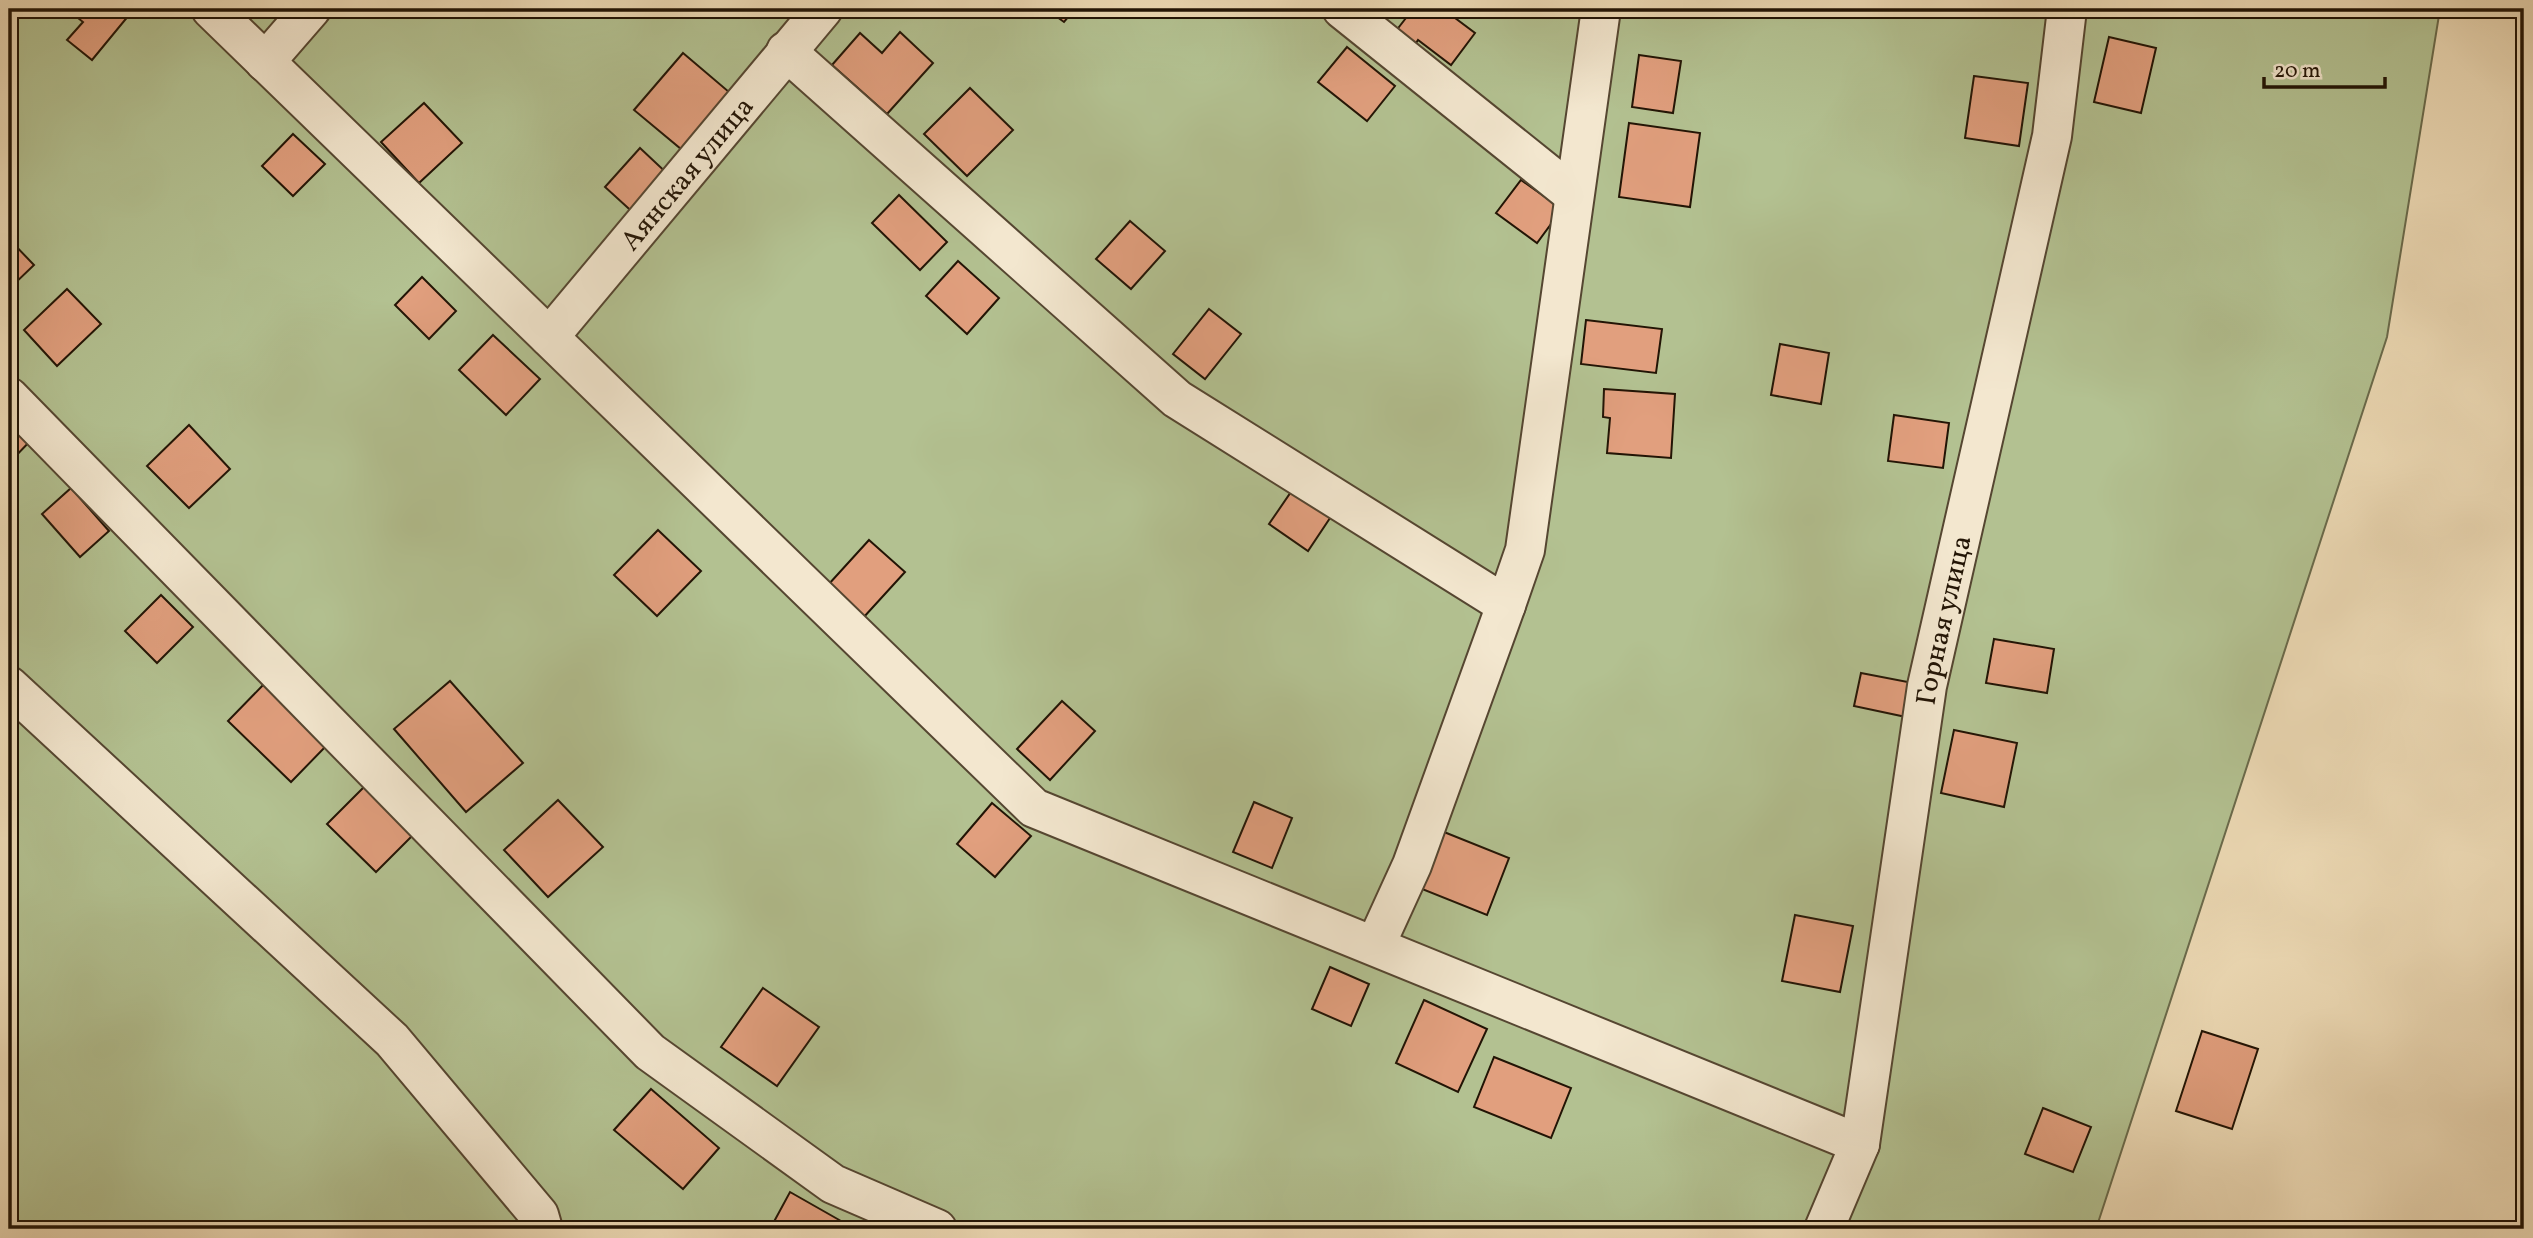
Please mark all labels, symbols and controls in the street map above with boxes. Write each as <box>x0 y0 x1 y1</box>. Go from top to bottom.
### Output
scale bar <box>2264 46 2384 90</box>
text: 20 m <box>2274 57 2320 86</box>
street label: Аянская улица <box>612 89 764 260</box>
street label: Горная улица <box>1907 532 1983 708</box>

